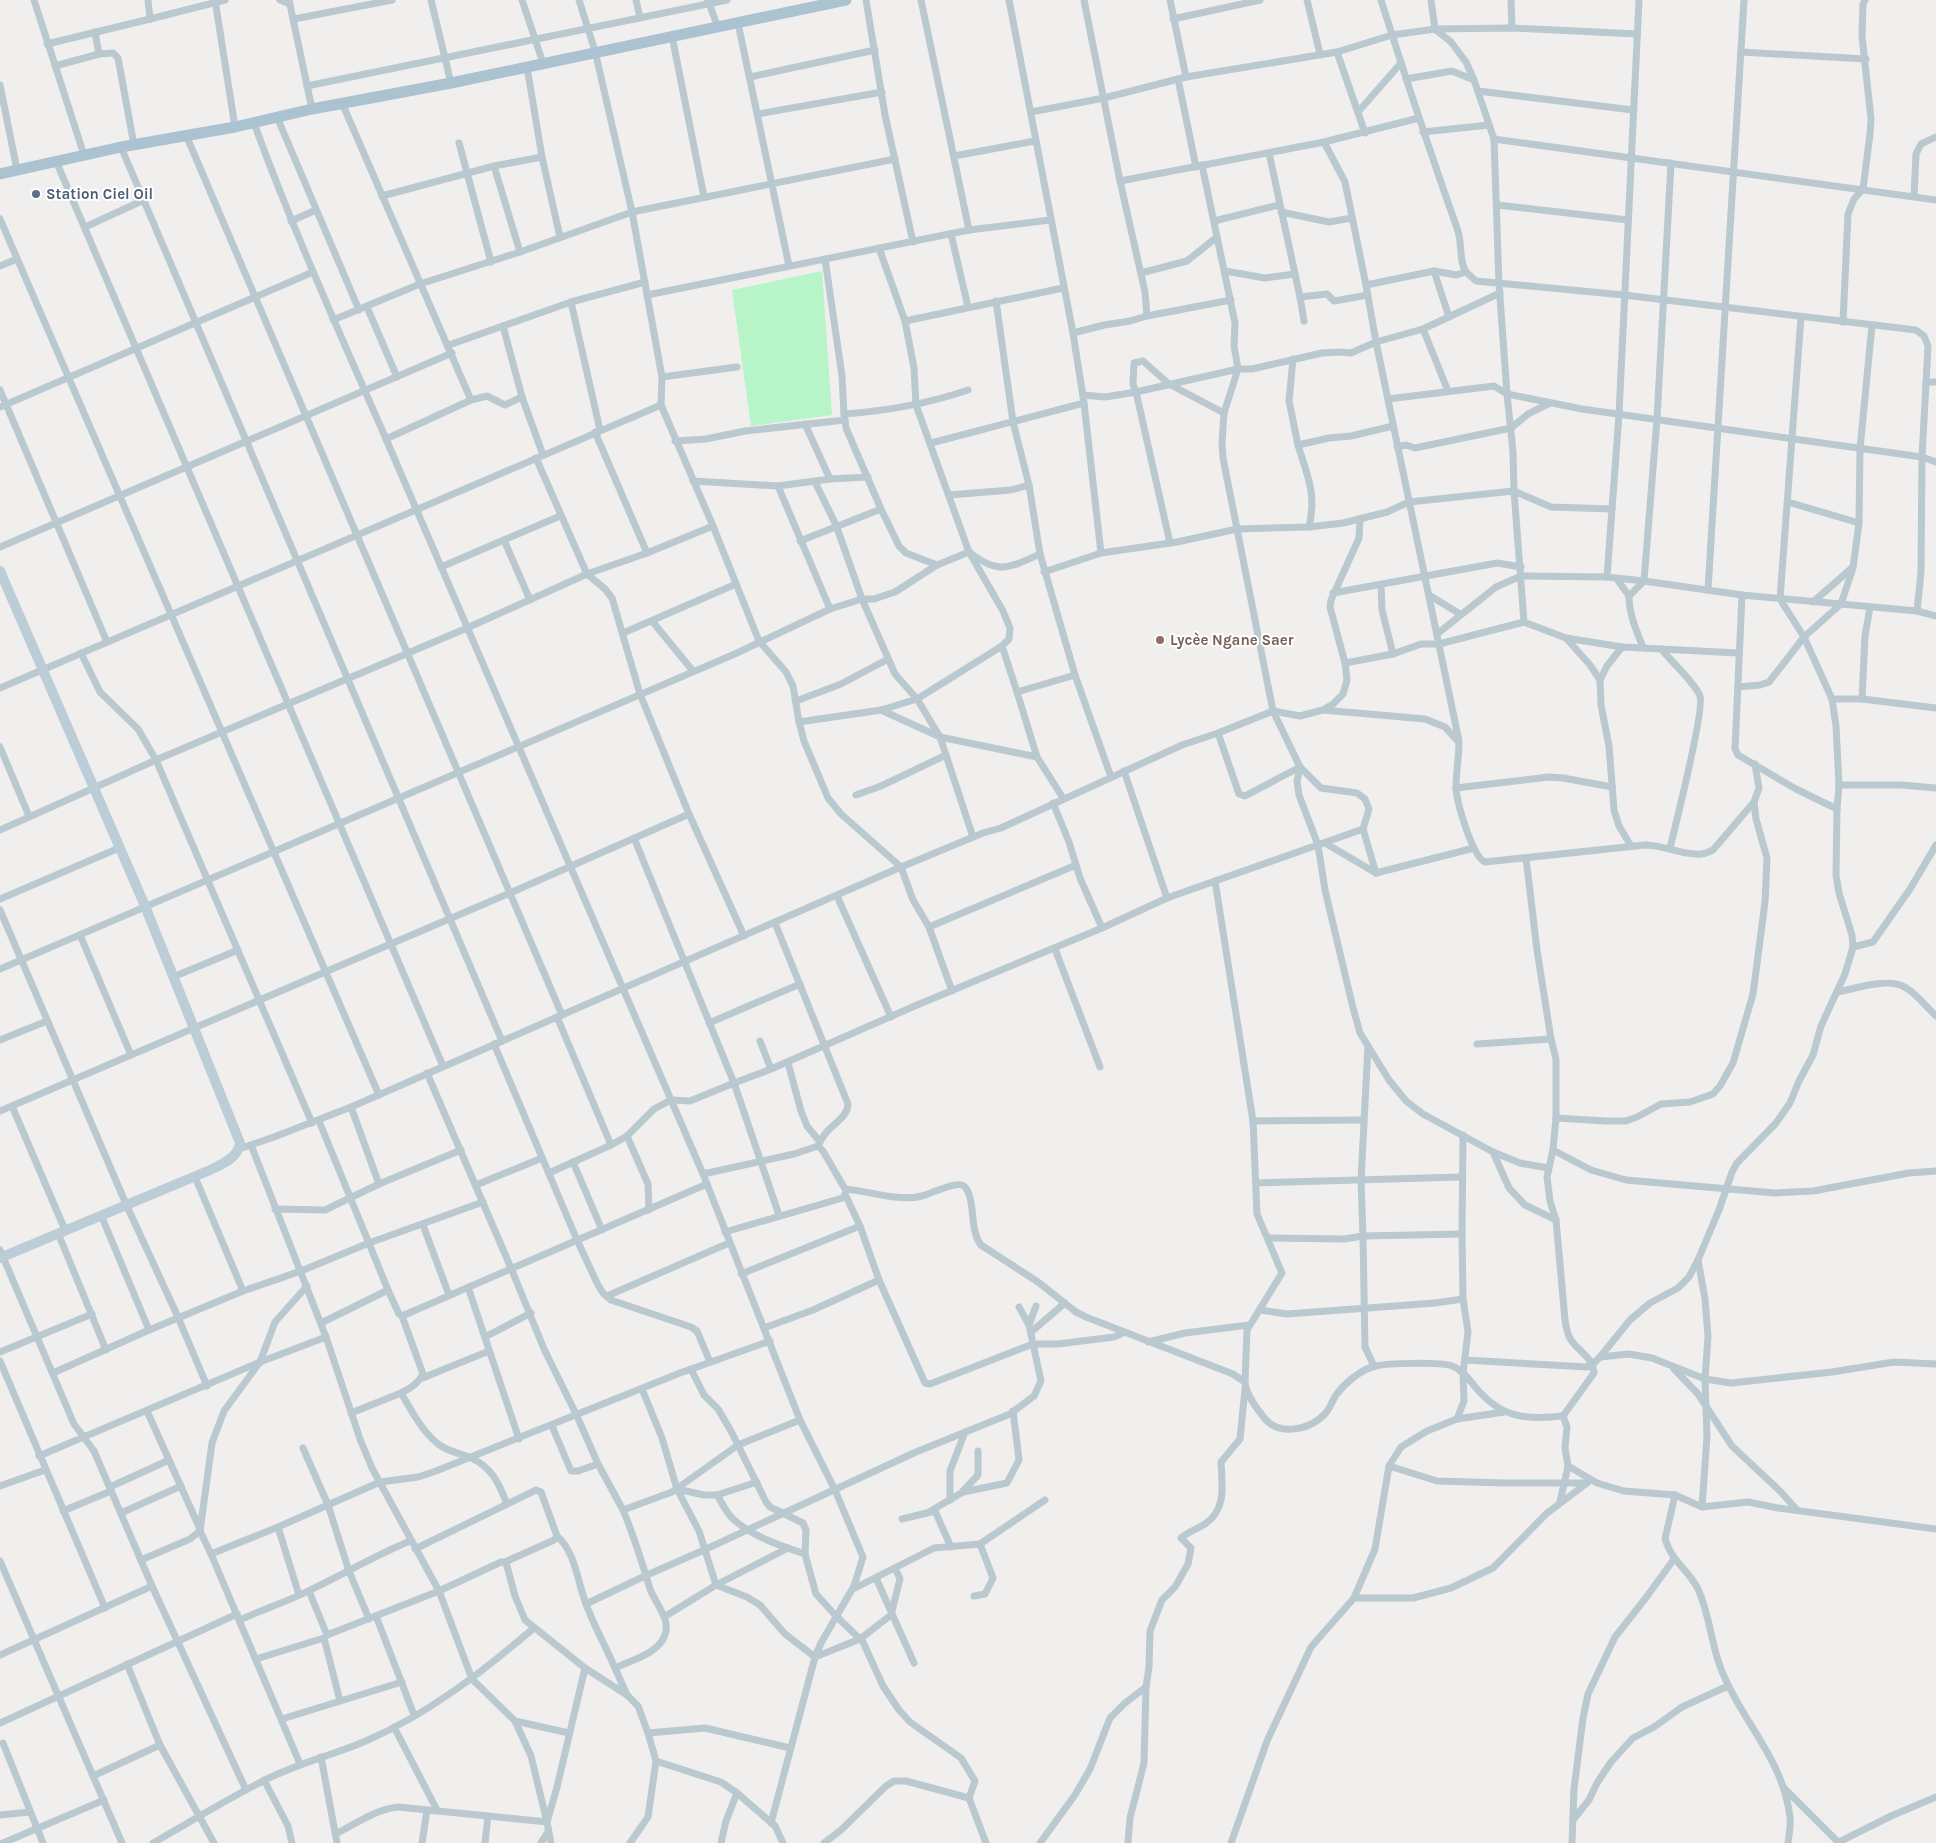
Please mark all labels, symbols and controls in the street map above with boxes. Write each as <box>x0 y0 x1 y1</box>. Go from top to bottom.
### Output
place label: Station Ciel Oil <box>46 185 153 203</box>
marker: Station Ciel Oil <box>30 188 42 200</box>
place label: Lycèe Ngane Saer <box>1170 631 1294 649</box>
marker: Lycèe Ngane Saer <box>1154 634 1166 646</box>

